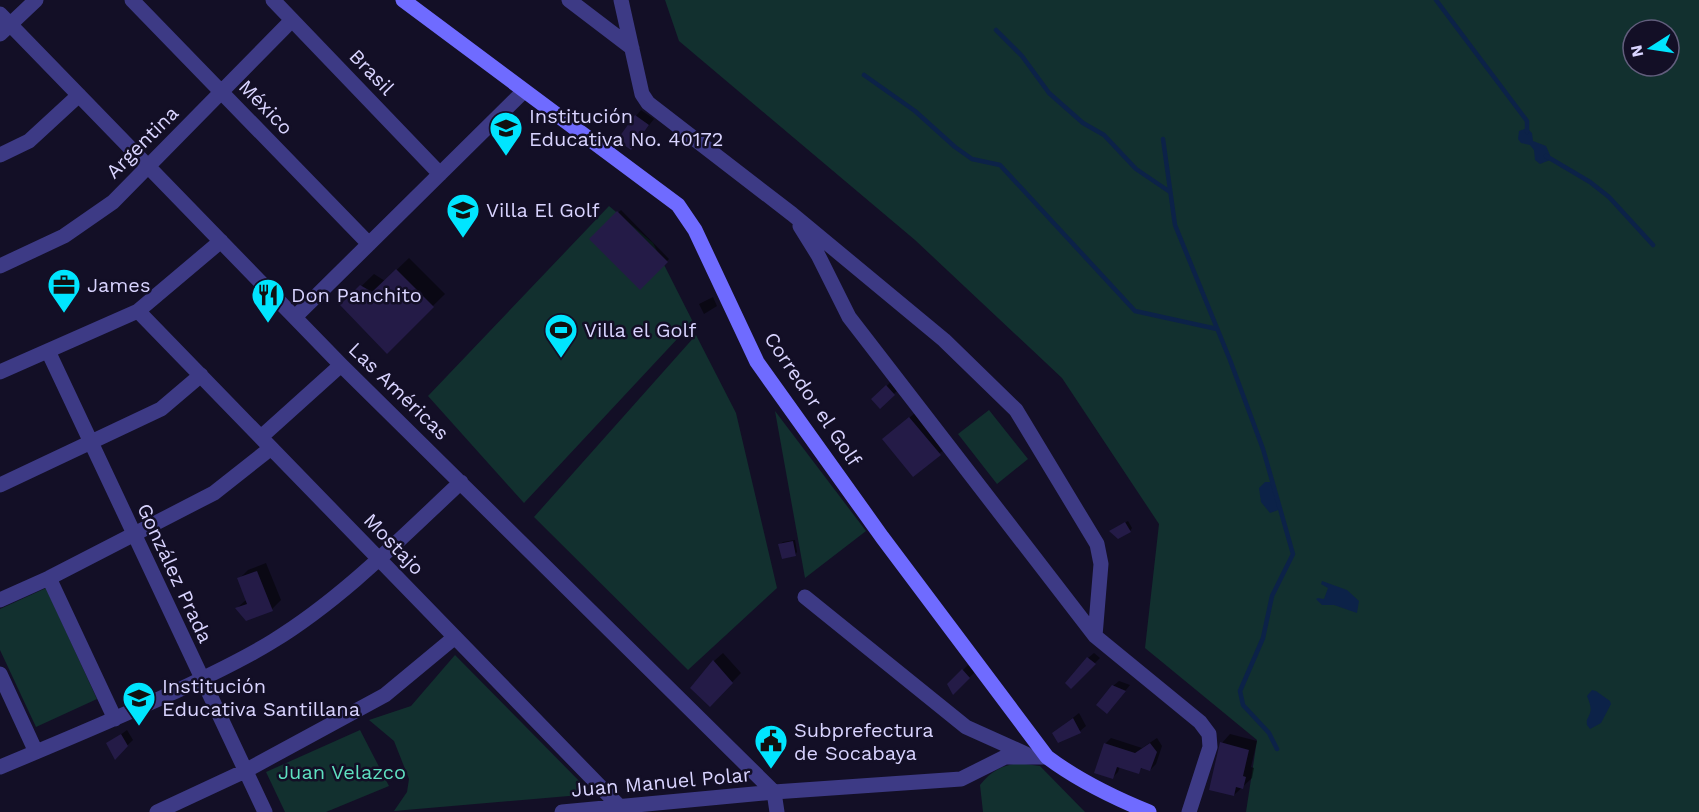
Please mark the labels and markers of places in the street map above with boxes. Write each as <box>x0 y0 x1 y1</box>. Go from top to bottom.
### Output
place label: Institución Educativa No. 40172 <box>529 104 724 151</box>
school or university icon: Institución Educativa No. 40172 <box>488 110 524 157</box>
school or university icon: Villa El Golf <box>445 192 481 239</box>
place label: Villa El Golf <box>486 198 600 222</box>
office icon: James <box>46 267 82 314</box>
place label: James <box>87 273 150 297</box>
restaurant icon: Don Panchito <box>250 277 286 324</box>
place label: Don Panchito <box>291 283 422 307</box>
sports icon: Villa el Golf <box>543 312 579 359</box>
place label: Villa el Golf <box>584 318 697 342</box>
place label: Institución Educativa Santillana <box>162 674 360 721</box>
school or university icon: Institución Educativa Santillana <box>121 680 157 727</box>
place label: Subprefectura de Socabaya <box>794 718 934 765</box>
public building icon: Subprefectura de Socabaya <box>753 723 789 770</box>

